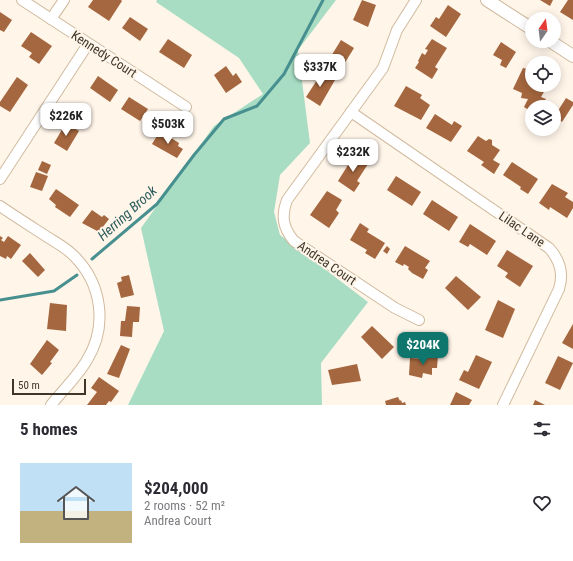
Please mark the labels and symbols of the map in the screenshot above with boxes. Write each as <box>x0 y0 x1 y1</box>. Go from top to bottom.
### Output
north arrow <box>525 12 561 48</box>
street label: Kennedy Court <box>69 27 140 81</box>
pin: $337K <box>292 54 348 88</box>
pin: $226K <box>38 103 94 137</box>
pin: $503K <box>140 111 196 145</box>
pin: $232K <box>325 139 381 173</box>
water label: Herring Brook <box>94 182 160 244</box>
street label: Lilac Lane <box>496 208 548 250</box>
street label: Andrea Court <box>295 238 359 288</box>
pin: $204K <box>395 332 451 366</box>
scale bar <box>12 377 86 396</box>

